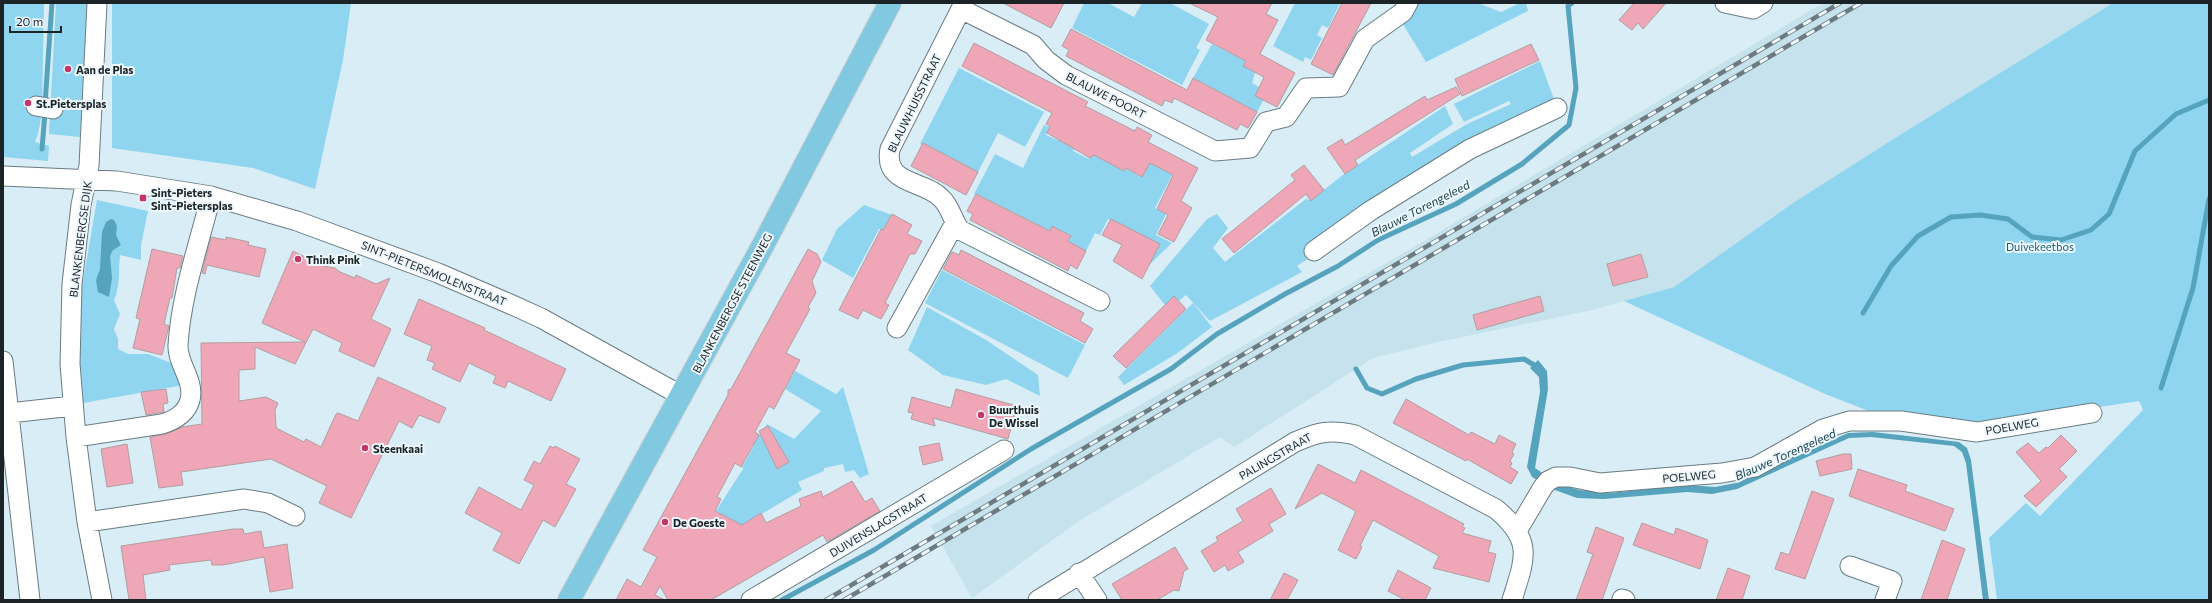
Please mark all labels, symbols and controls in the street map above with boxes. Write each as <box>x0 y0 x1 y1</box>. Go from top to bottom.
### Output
scale bar <box>10 8 61 34</box>
text: 20 m <box>16 14 43 28</box>
street label: BLAUWHUISSTRAAT <box>885 52 943 154</box>
place label: Aan de Plas <box>76 63 133 76</box>
marker: Aan de Plas <box>63 64 73 74</box>
street label: BLAUWE POORT <box>1064 69 1148 121</box>
place label: St.Pietersplas <box>36 97 106 110</box>
marker: St.Pietersplas <box>23 98 33 108</box>
water label: Blauwe Torengeleed <box>1368 177 1473 239</box>
street label: BLANKENBERGSE DIJK <box>66 179 95 298</box>
place label: Sint-Pieters Sint-Pietersplas <box>151 186 233 212</box>
marker: Sint-Pieters Sint-Pietersplas <box>138 193 148 203</box>
street label: BLANKENBERGSE STEENWEG <box>690 231 774 375</box>
street label: SINT-PIETERSMOLENSTRAAT <box>360 238 508 308</box>
park label: Duivekeetbos <box>2006 240 2074 253</box>
place label: Think Pink <box>306 253 361 266</box>
marker: Think Pink <box>293 254 303 264</box>
place label: Buurthuis De Wissel <box>989 403 1039 429</box>
marker: Buurthuis De Wissel <box>976 410 986 420</box>
street label: POELWEG <box>1984 415 2040 437</box>
water label: Blauwe Torengeleed <box>1732 425 1839 483</box>
street label: PALINGSTRAAT <box>1236 430 1314 482</box>
place label: Steenkaai <box>373 442 423 455</box>
marker: Steenkaai <box>360 443 370 453</box>
street label: POELWEG <box>1662 467 1716 485</box>
street label: DUIVENSLAGSTRAAT <box>827 491 929 559</box>
place label: De Goeste <box>673 516 725 529</box>
marker: De Goeste <box>660 517 670 527</box>

